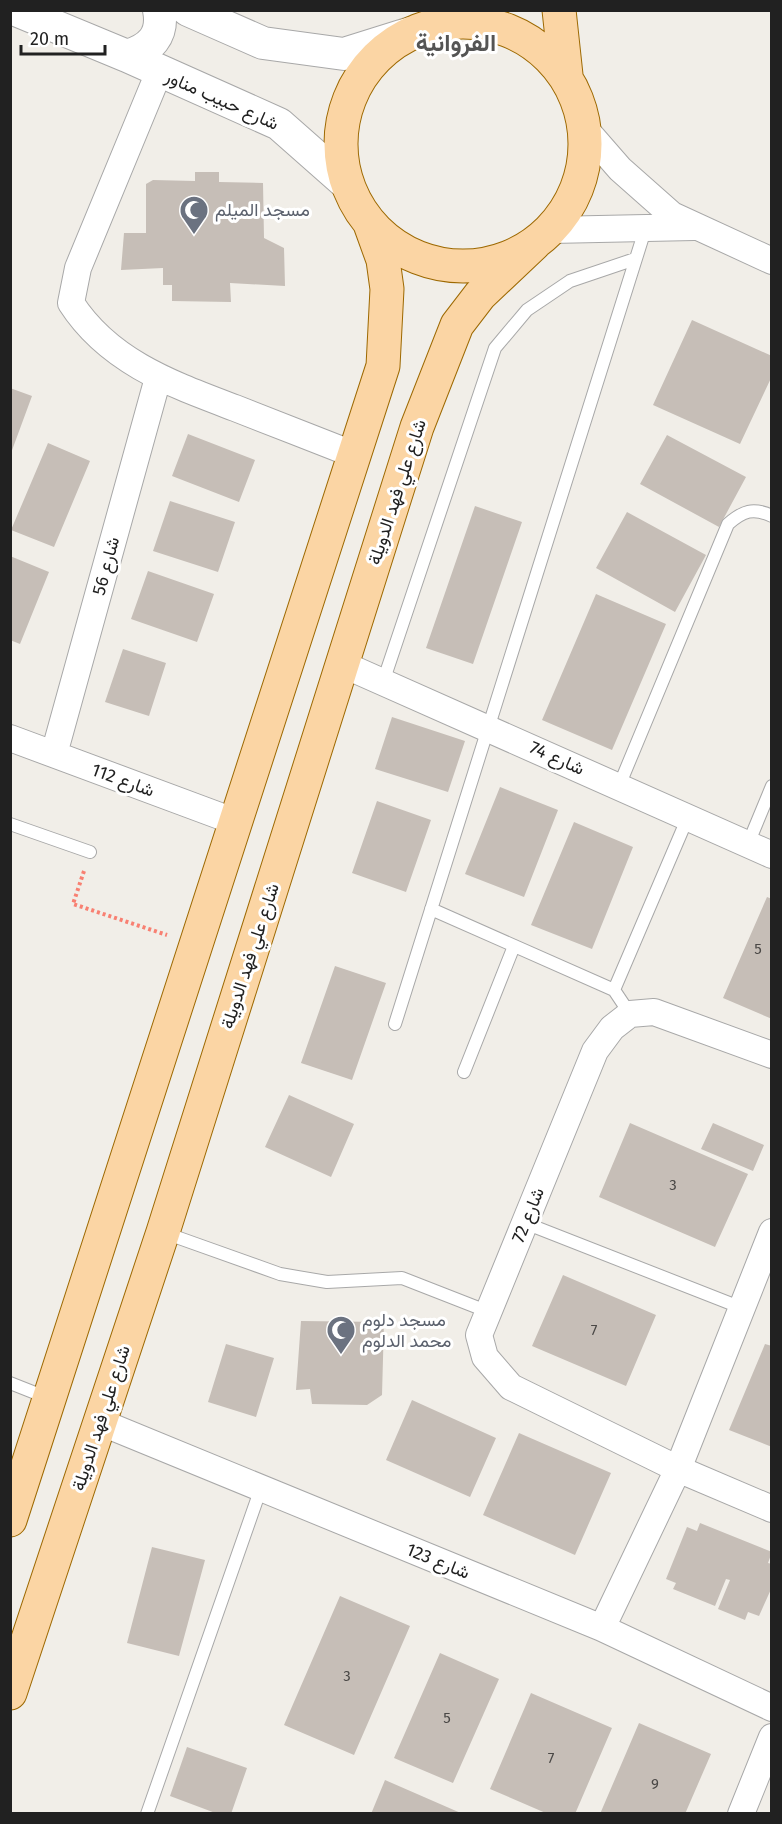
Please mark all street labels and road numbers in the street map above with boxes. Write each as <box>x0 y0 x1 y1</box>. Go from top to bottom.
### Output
street label: شارع حبيب مناور <box>161 65 282 136</box>
street label: شارع علي فهد الدويلة <box>363 416 435 569</box>
street label: شارع 56 <box>88 534 125 598</box>
street label: شارع 74 <box>526 736 588 781</box>
street label: شارع 112 <box>88 759 157 802</box>
street label: شارع علي فهد الدويلة <box>216 880 288 1033</box>
street label: شارع 72 <box>507 1184 550 1246</box>
street label: شارع علي فهد الدويلة <box>67 1342 139 1495</box>
street label: شارع 123 <box>403 1538 473 1585</box>

